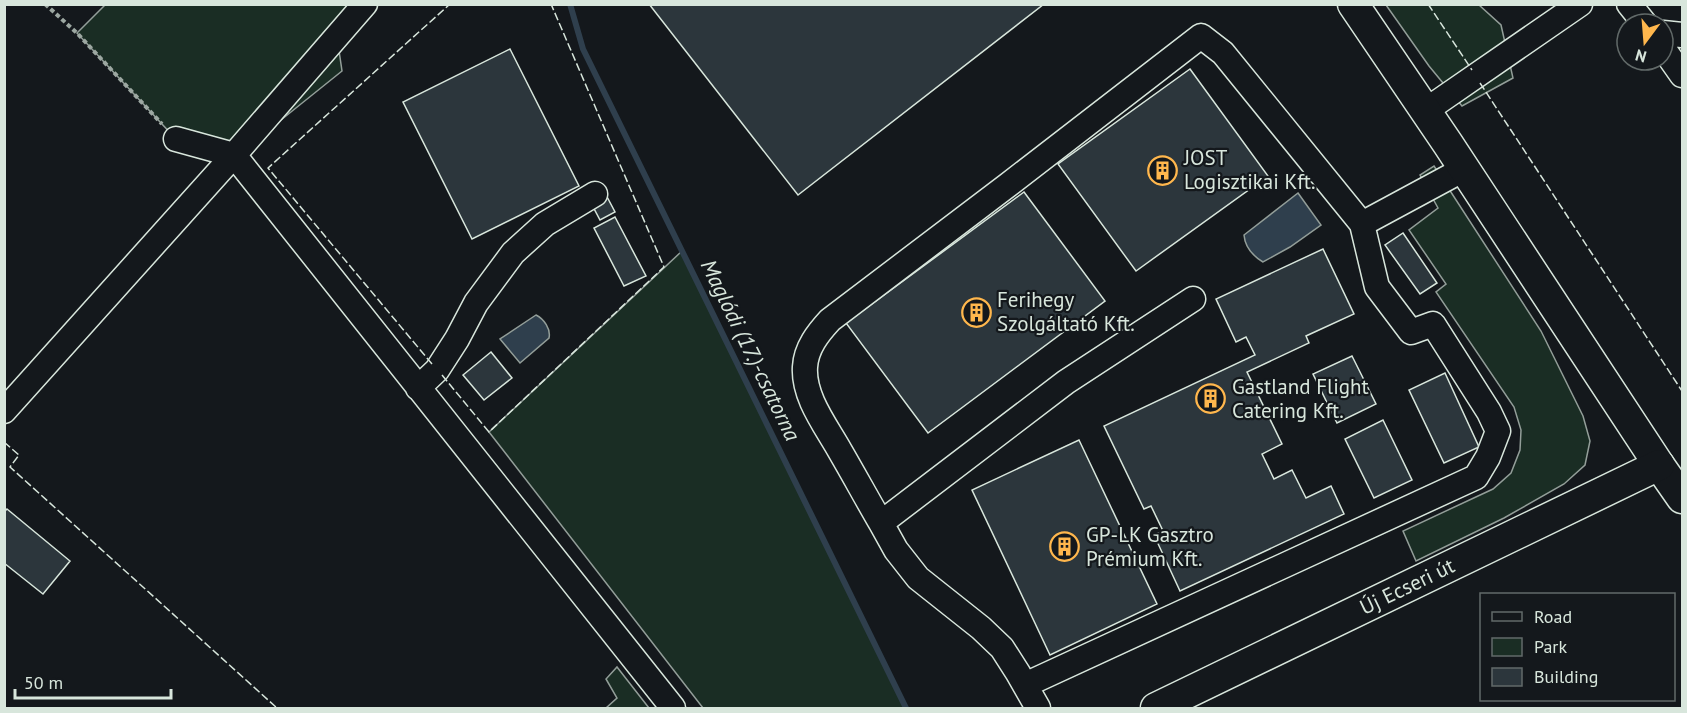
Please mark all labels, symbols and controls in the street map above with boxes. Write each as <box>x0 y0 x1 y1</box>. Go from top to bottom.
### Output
north arrow <box>1615 12 1675 72</box>
text: N <box>1633 45 1649 67</box>
place label: JOST Logisztikai Kft. <box>1183 144 1316 195</box>
building icon: JOST Logisztikai Kft. <box>1147 154 1179 186</box>
water label: Maglódi (17.)-csatorna <box>695 255 807 446</box>
place label: Ferihegy Szolgáltató Kft. <box>997 286 1135 337</box>
building icon: Ferihegy Szolgáltató Kft. <box>960 296 992 328</box>
place label: Gastland Flight Catering Kft. <box>1232 373 1369 424</box>
building icon: Gastland Flight Catering Kft. <box>1195 383 1227 415</box>
place label: GP-LK Gasztro Prémium Kft. <box>1086 521 1214 572</box>
building icon: GP-LK Gasztro Prémium Kft. <box>1049 531 1081 563</box>
street label: Új Ecseri út <box>1355 552 1459 621</box>
legend <box>1480 593 1675 701</box>
text: Road <box>1534 605 1572 628</box>
text: Park <box>1534 635 1567 658</box>
scale bar <box>15 662 171 700</box>
text: Building <box>1534 665 1598 688</box>
text: 50 m <box>24 671 63 694</box>

